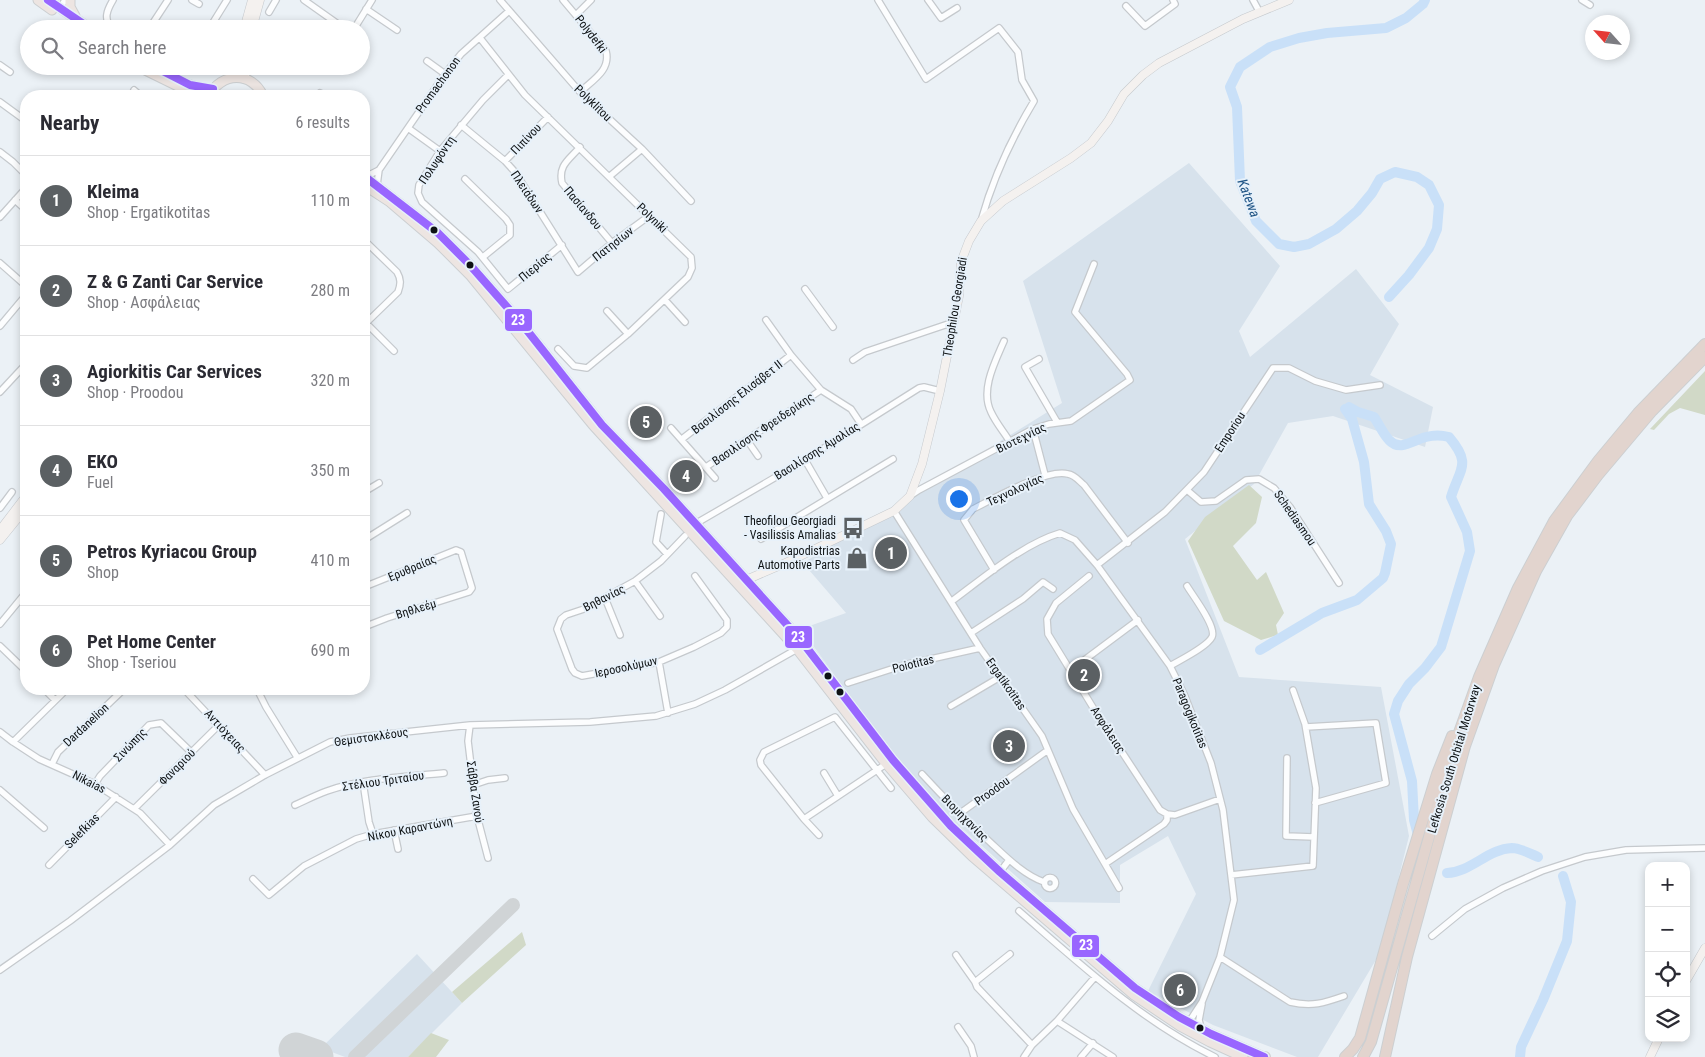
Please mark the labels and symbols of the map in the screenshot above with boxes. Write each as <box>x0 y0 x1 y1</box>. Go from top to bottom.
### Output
street label: Polydefki <box>572 12 610 56</box>
north arrow <box>1585 15 1630 60</box>
street label: Promachonon <box>413 54 463 116</box>
street label: Polyklitou <box>571 82 615 124</box>
street label: Πιπίνου <box>508 120 544 157</box>
street label: Πολυφόντη <box>416 133 458 187</box>
street label: Πλειάδων <box>508 168 546 216</box>
water label: Katewa <box>1234 177 1264 219</box>
street label: Πασίανδου <box>561 184 605 232</box>
street label: Polyniki <box>634 200 670 236</box>
street label: Πατησίων <box>590 224 636 264</box>
unlabelled marker <box>429 225 439 235</box>
street label: Πιερίας <box>516 249 554 285</box>
street label: Theophilou Georgiadi <box>940 256 970 358</box>
unlabelled marker <box>465 260 475 270</box>
line badge: 23 <box>504 308 533 332</box>
text: 23 <box>511 312 525 328</box>
street label: Βασιλίσσης Ελισάβετ ΙΙ <box>689 357 785 437</box>
street label: Βασιλίσσης Φρειδερίκης <box>710 390 817 468</box>
pin: 5 <box>630 403 662 441</box>
street label: Emporiou <box>1212 409 1248 455</box>
street label: Βασιλίσσης Αμαλίας <box>772 419 863 483</box>
street label: Βιοτεχνίας <box>994 420 1048 456</box>
pin: 4 <box>670 457 702 495</box>
street label: Τεχνολογίας <box>985 471 1046 509</box>
your location <box>946 486 972 512</box>
street label: Schediasmou <box>1271 488 1319 548</box>
place label: Theofilou Georgiadi - Vasilissis Amalias <box>744 514 836 542</box>
bus stop icon: Theofilou Georgiadi - Vasilissis Amalias <box>840 515 866 541</box>
pin: 1 <box>875 534 907 572</box>
place label: Kapodistrias Automotive Parts <box>758 544 840 572</box>
shop icon: Kapodistrias Automotive Parts <box>844 545 870 571</box>
street label: Ερυθραίας <box>386 551 438 584</box>
street label: Βηθανίας <box>581 581 627 614</box>
street label: Βηθλεέμ <box>394 596 438 622</box>
line badge: 23 <box>784 625 813 649</box>
text: 23 <box>791 629 805 645</box>
street label: Poiotitas <box>891 652 935 676</box>
street label: Ιεροσολύμων <box>593 654 659 680</box>
street label: Ergatikotitas <box>983 655 1029 713</box>
pin: 2 <box>1068 656 1100 694</box>
unlabelled marker <box>823 671 833 681</box>
street label: Paragogikotitas <box>1170 676 1210 750</box>
street label: Lefkosia South Orbital Motorway <box>1425 683 1483 835</box>
unlabelled marker <box>835 687 845 697</box>
street label: Dardanelion <box>61 700 112 749</box>
street label: Ασφάλειας <box>1088 704 1128 756</box>
street label: Αντιόχειας <box>202 707 249 756</box>
street label: Σινώπης <box>111 725 149 765</box>
street label: Θεμιστοκλέους <box>333 725 409 749</box>
pin: 3 <box>993 727 1025 765</box>
street label: Φαναριού <box>156 746 198 788</box>
street label: Σάββα Ζανού <box>464 760 486 824</box>
street label: Nikaias <box>70 768 108 796</box>
street label: Στέλιου Τριταίου <box>341 768 425 794</box>
street label: Proodou <box>972 773 1012 808</box>
street label: Βιομηχανίας <box>939 792 992 845</box>
street label: Selefkias <box>62 811 102 851</box>
street label: Νίκου Καραντώνη <box>366 814 454 844</box>
line badge: 23 <box>1071 934 1100 958</box>
text: 23 <box>1079 937 1093 953</box>
pin: 6 <box>1164 971 1196 1009</box>
unlabelled marker <box>1195 1023 1205 1033</box>

